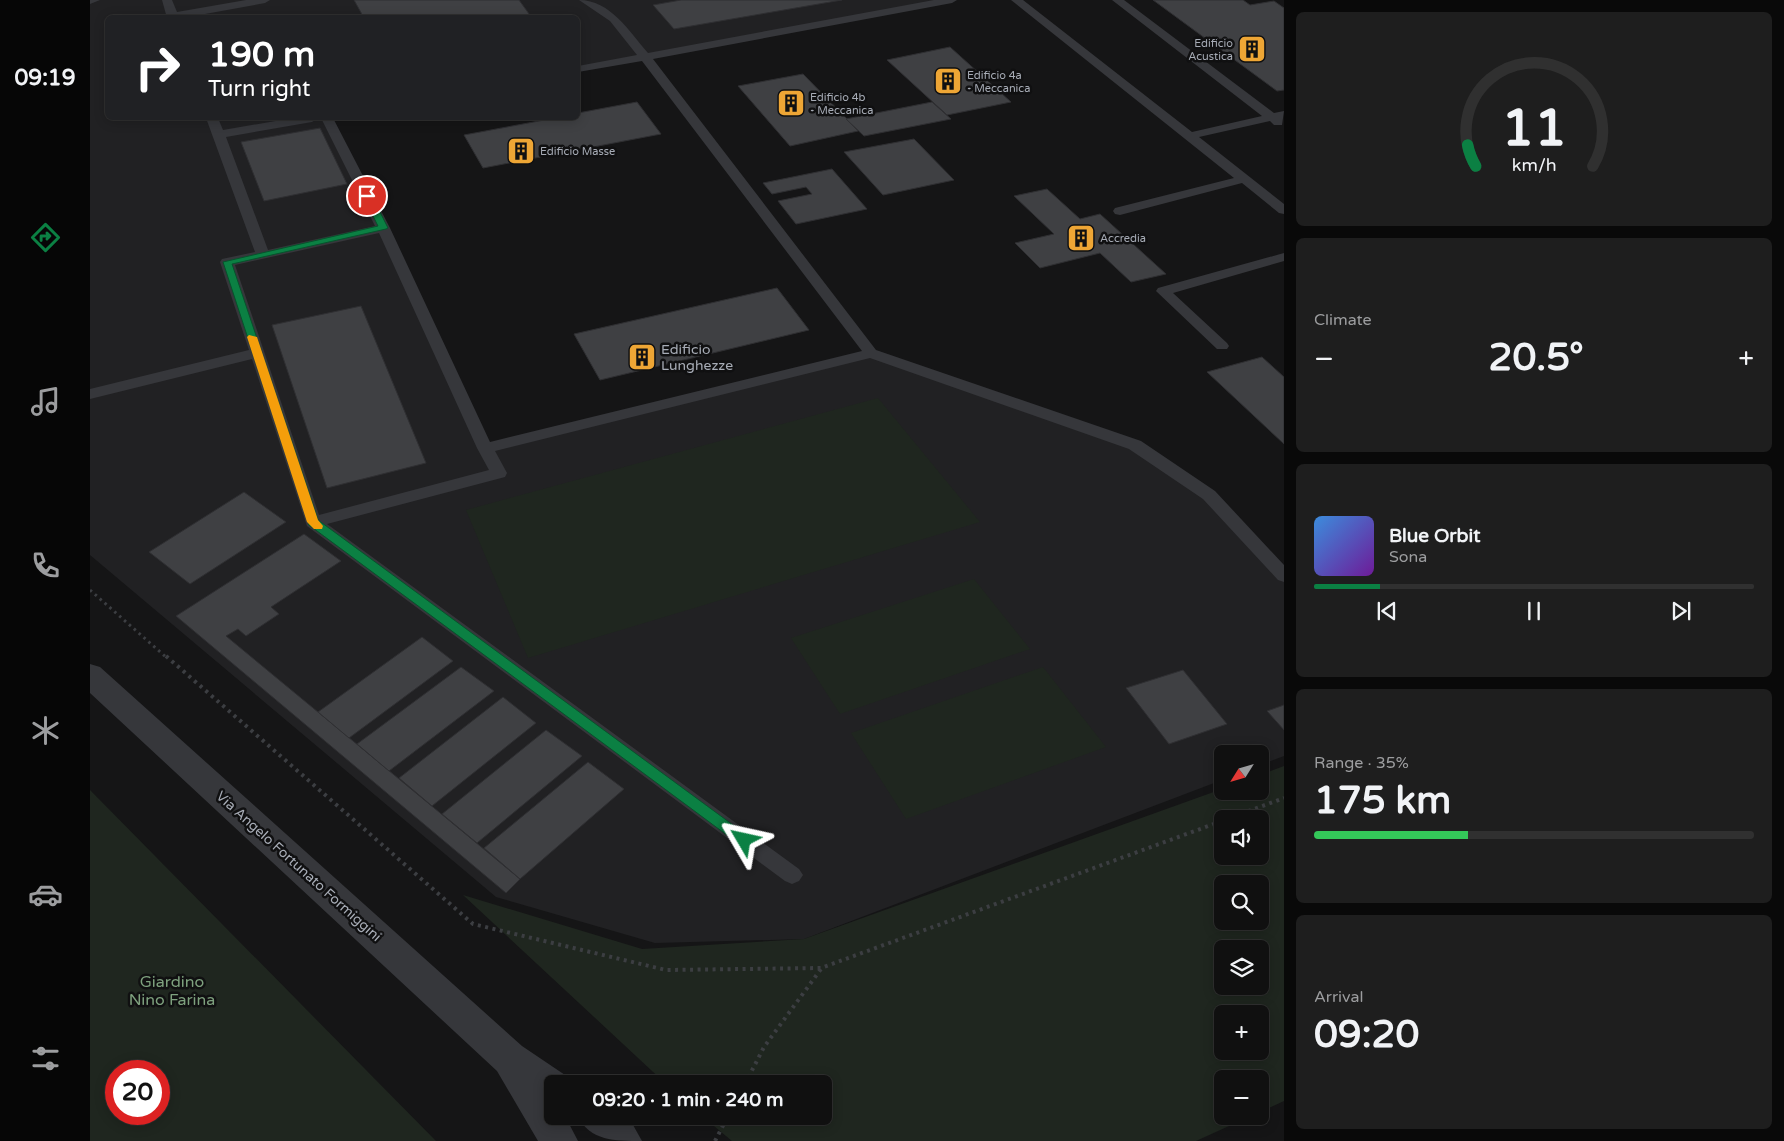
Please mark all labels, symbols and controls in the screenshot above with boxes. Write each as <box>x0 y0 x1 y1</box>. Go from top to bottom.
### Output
text: 190 m <box>208 34 315 76</box>
building icon: Edificio Acustica <box>1237 34 1267 64</box>
icon: right <box>125 35 190 100</box>
place label: Edificio Acustica <box>1188 37 1233 63</box>
text: 09:19 <box>15 65 75 91</box>
building icon: Edificio 4a - Meccanica <box>933 66 963 96</box>
place label: Edificio 4a - Meccanica <box>967 69 1030 95</box>
text: Turn right <box>208 76 310 102</box>
building icon: Edificio 4b - Meccanica <box>776 88 806 118</box>
place label: Edificio 4b - Meccanica <box>810 91 873 117</box>
text: 11 <box>1501 97 1567 160</box>
building icon: Edificio Masse <box>506 136 536 166</box>
place label: Edificio Masse <box>540 145 615 158</box>
text: km/h <box>1512 155 1556 176</box>
pin <box>346 175 388 217</box>
icon: arrive <box>353 182 381 210</box>
icon: directions <box>28 220 63 255</box>
building icon: Accredia <box>1066 223 1096 253</box>
place label: Accredia <box>1100 232 1146 245</box>
text: Climate <box>1314 310 1372 330</box>
text: 20.5° <box>1489 335 1584 381</box>
place label: Edificio Lunghezze <box>661 341 733 374</box>
building icon: Edificio Lunghezze <box>627 342 657 372</box>
text: − <box>1314 342 1334 376</box>
text: + <box>1738 342 1754 376</box>
icon: music <box>28 384 63 419</box>
text: Blue Orbit <box>1389 525 1481 547</box>
text: Sona <box>1389 547 1427 567</box>
icon: phone <box>28 548 63 583</box>
icon: previous <box>1373 597 1401 625</box>
icon: pause <box>1520 597 1548 625</box>
icon: next <box>1667 597 1695 625</box>
icon: climate <box>28 713 63 748</box>
north arrow <box>1214 745 1269 800</box>
map controls <box>1214 745 1269 1125</box>
text: Range · 35% <box>1314 753 1409 773</box>
text: 175 km <box>1314 778 1451 824</box>
street label: Via Angelo Fortunato Formiggini <box>213 788 385 945</box>
button: sound <box>1214 810 1269 865</box>
position arrow <box>717 813 769 865</box>
button: search <box>1214 875 1269 930</box>
icon: car <box>28 877 63 912</box>
button: layers <box>1214 940 1269 995</box>
park label: Giardino Nino Farina <box>129 972 215 1010</box>
text: Arrival <box>1314 987 1363 1007</box>
button: + <box>1214 1005 1269 1060</box>
text: 09:20 <box>1314 1012 1419 1058</box>
icon: filters <box>28 1041 63 1076</box>
speed limit sign: 20 <box>105 1060 170 1125</box>
button: − <box>1214 1070 1269 1125</box>
text: 09:20 · 1 min · 240 m <box>592 1089 784 1111</box>

